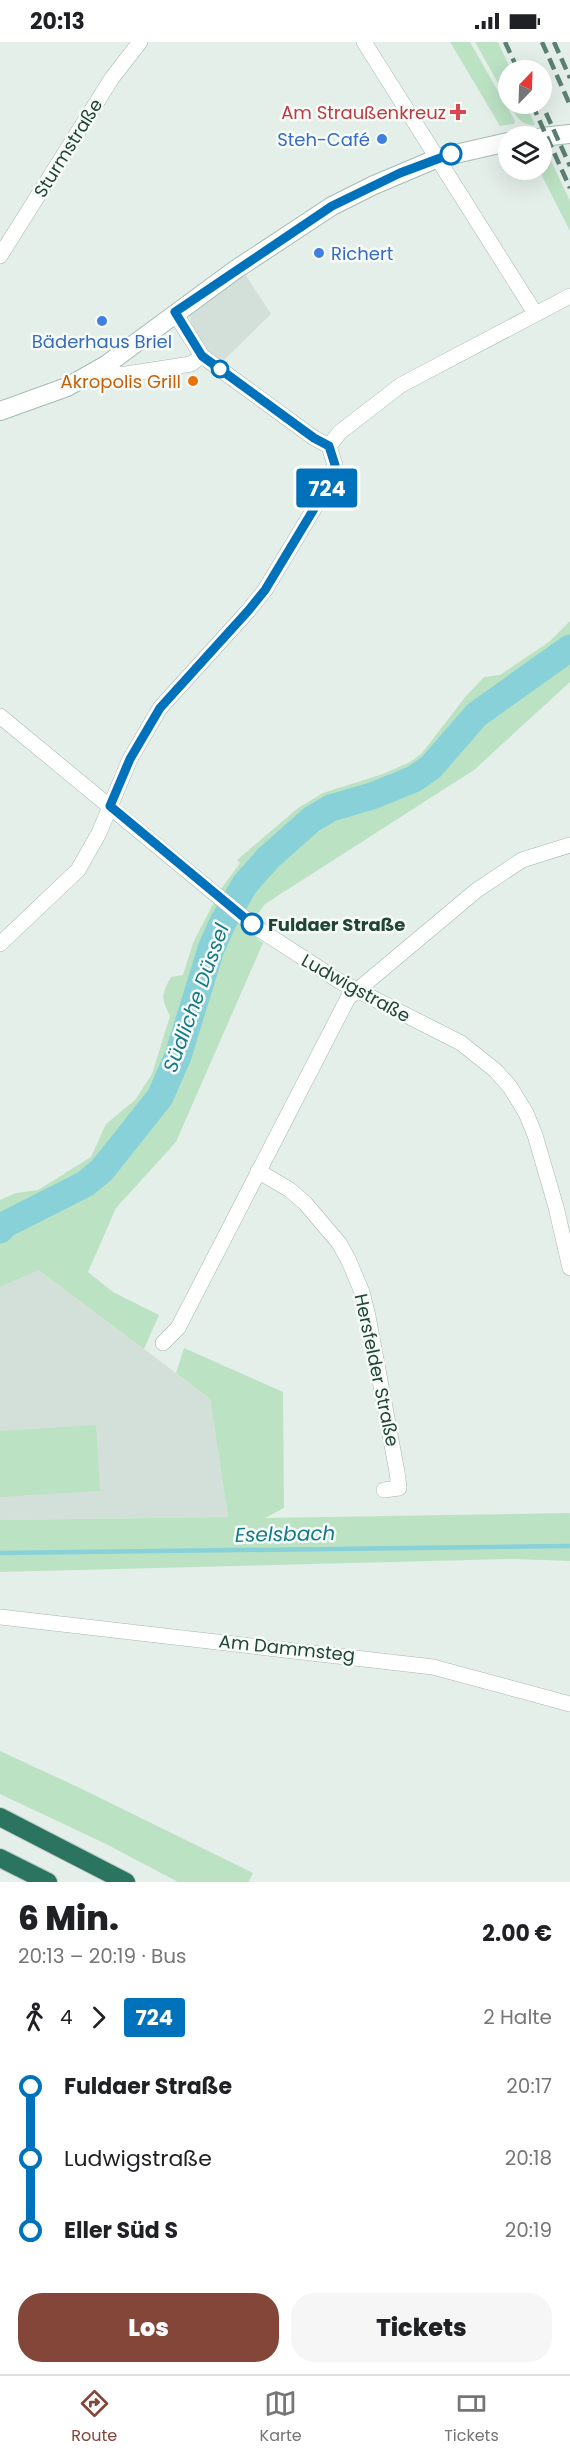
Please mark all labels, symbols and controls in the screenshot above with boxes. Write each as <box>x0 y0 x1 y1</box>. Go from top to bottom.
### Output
text: 20:13 <box>30 6 85 37</box>
north arrow <box>498 60 552 114</box>
map controls <box>498 60 552 180</box>
street label: Sturmstraße <box>28 94 108 202</box>
place label: Am Straußenkreuz <box>281 100 446 125</box>
marker: Am Straußenkreuz <box>451 105 465 119</box>
button: layers <box>498 126 552 180</box>
place label: Steh-Café <box>277 127 370 152</box>
marker: Steh-Café <box>375 132 389 146</box>
unlabelled marker <box>440 143 462 165</box>
place label: Richert <box>331 241 393 266</box>
marker: Richert <box>312 246 326 260</box>
marker: Bäderhaus Briel <box>95 314 109 328</box>
place label: Bäderhaus Briel <box>32 329 172 354</box>
unlabelled marker <box>211 360 229 378</box>
place label: Akropolis Grill <box>61 369 181 394</box>
marker: Akropolis Grill <box>186 374 200 388</box>
line badge: 724 <box>292 468 362 508</box>
text: 724 <box>308 474 346 503</box>
place label: Fuldaer Straße <box>268 912 405 937</box>
marker: Fuldaer Straße <box>241 913 263 935</box>
water label: Südliche Düssel <box>156 920 236 1076</box>
street label: Ludwigstraße <box>297 948 415 1028</box>
street label: Hersfelder Straße <box>349 1291 405 1449</box>
water label: Eselsbach <box>235 1519 335 1549</box>
street label: Am Dammsteg <box>218 1628 356 1668</box>
text: 6 Min. <box>18 1895 119 1942</box>
text: 2.00 € <box>482 1918 552 1949</box>
text: 20:13 – 20:19 · Bus <box>18 1942 186 1970</box>
icon: walk <box>18 2001 51 2034</box>
icon: forward <box>82 2001 115 2034</box>
text: 4 <box>60 2003 73 2031</box>
text: 724 <box>136 2003 173 2032</box>
text: 2 Halte <box>483 2003 552 2031</box>
text: Fuldaer Straße <box>64 2071 232 2102</box>
text: 20:17 <box>506 2072 552 2100</box>
text: Ludwigstraße <box>64 2143 212 2174</box>
text: 20:18 <box>505 2144 552 2172</box>
text: Eller Süd S <box>64 2215 178 2246</box>
text: 20:19 <box>505 2216 552 2244</box>
button: Los <box>18 2293 279 2362</box>
button: Tickets <box>291 2293 552 2362</box>
tab: Route <box>71 2387 117 2448</box>
tab: Karte <box>260 2387 302 2448</box>
tab: Tickets <box>444 2387 499 2448</box>

